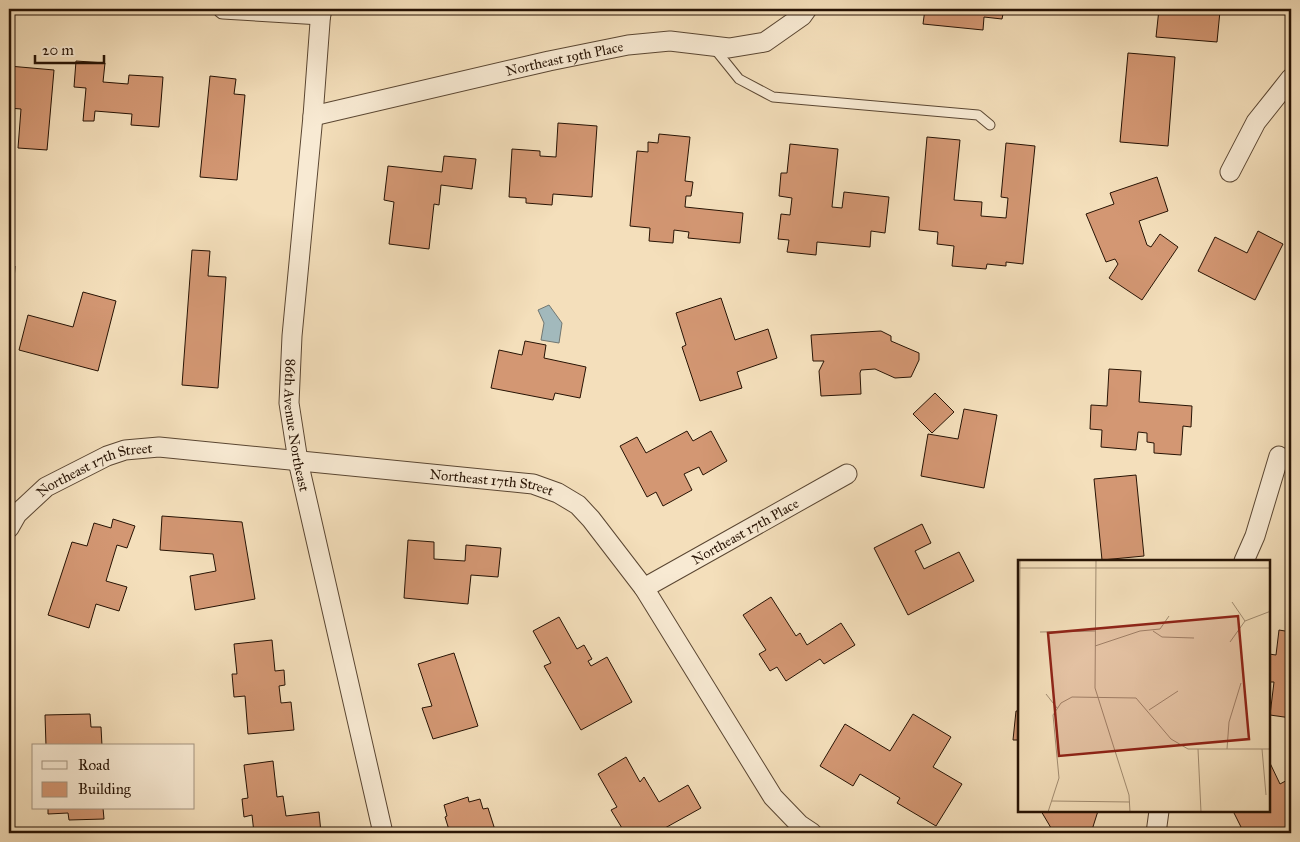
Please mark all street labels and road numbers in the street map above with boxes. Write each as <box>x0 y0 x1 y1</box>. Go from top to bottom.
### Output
street label: Northeast 19th Place <box>504 38 625 80</box>
street label: 86th Avenue Northeast <box>280 358 313 493</box>
street label: Northeast 17th Street <box>33 440 153 501</box>
street label: Northeast 17th Street <box>429 466 556 500</box>
street label: Northeast 17th Place <box>689 495 802 568</box>

